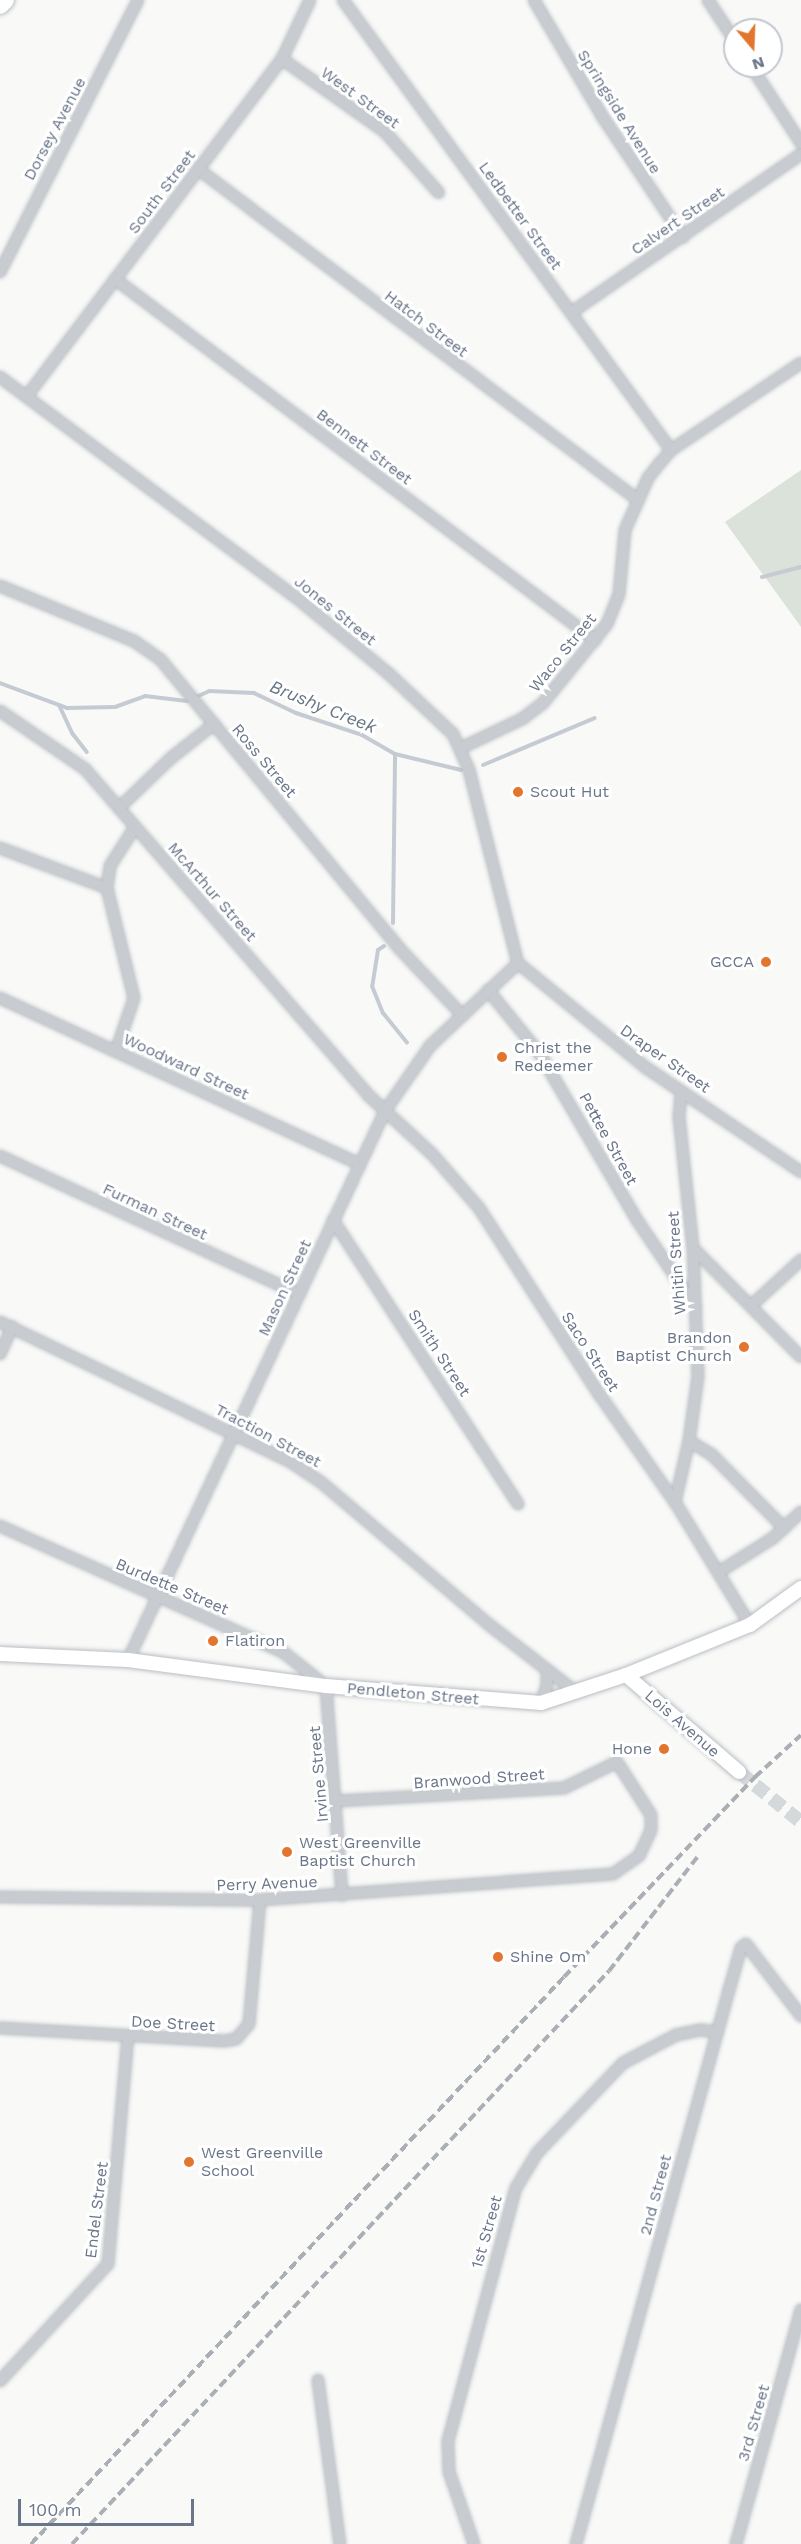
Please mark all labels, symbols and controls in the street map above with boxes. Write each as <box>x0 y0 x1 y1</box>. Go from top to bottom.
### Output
north arrow <box>723 18 783 78</box>
street label: Springside Avenue <box>573 46 665 178</box>
text: N <box>750 53 767 75</box>
street label: West Street <box>317 63 403 133</box>
street label: Dorsey Avenue <box>20 74 90 184</box>
street label: South Street <box>124 146 200 238</box>
street label: Ledbetter Street <box>474 158 566 274</box>
street label: Calvert Street <box>628 183 728 259</box>
street label: Hatch Street <box>380 286 472 362</box>
street label: Bennett Street <box>313 405 415 489</box>
street label: Jones Street <box>290 572 380 650</box>
street label: Waco Street <box>525 610 601 696</box>
water label: Brushy Creek <box>266 676 380 738</box>
street label: Ross Street <box>228 720 300 802</box>
place label: Scout Hut <box>530 782 609 802</box>
marker: Scout Hut <box>511 785 525 799</box>
street label: McArthur Street <box>164 838 260 946</box>
place label: GCCA <box>710 952 754 972</box>
marker: GCCA <box>759 955 773 969</box>
street label: Draper Street <box>616 1021 714 1097</box>
street label: Woodward Street <box>120 1030 252 1104</box>
place label: Christ the Redeemer <box>514 1038 593 1076</box>
marker: Christ the Redeemer <box>495 1050 509 1064</box>
street label: Pettee Street <box>575 1089 641 1189</box>
street label: Furman Street <box>100 1179 210 1245</box>
street label: Whitin Street <box>664 1210 690 1316</box>
street label: Mason Street <box>254 1237 316 1339</box>
street label: Smith Street <box>404 1306 474 1400</box>
street label: Saco Street <box>557 1308 623 1396</box>
place label: Brandon Baptist Church <box>615 1328 732 1366</box>
marker: Brandon Baptist Church <box>737 1340 751 1354</box>
street label: Traction Street <box>212 1400 324 1472</box>
street label: Burdette Street <box>113 1555 231 1619</box>
place label: Flatiron <box>225 1631 285 1651</box>
marker: Flatiron <box>206 1634 220 1648</box>
street label: Pendleton Street <box>346 1679 480 1709</box>
street label: Lois Avenue <box>640 1686 724 1762</box>
street label: Irvine Street <box>305 1725 333 1823</box>
place label: Hone <box>612 1739 652 1759</box>
marker: Hone <box>657 1742 671 1756</box>
street label: Branwood Street <box>413 1765 545 1793</box>
place label: West Greenville Baptist Church <box>299 1833 421 1871</box>
marker: West Greenville Baptist Church <box>280 1845 294 1859</box>
street label: Perry Avenue <box>216 1873 318 1895</box>
place label: Shine Om <box>510 1947 586 1967</box>
marker: Shine Om <box>491 1950 505 1964</box>
street label: Doe Street <box>131 2012 215 2036</box>
place label: West Greenville School <box>201 2143 323 2181</box>
street label: 2nd Street <box>636 2152 676 2238</box>
marker: West Greenville School <box>182 2155 196 2169</box>
street label: Endel Street <box>82 2160 112 2260</box>
street label: 1st Street <box>467 2193 507 2271</box>
street label: 3rd Street <box>734 2382 774 2464</box>
scale bar <box>21 2487 196 2525</box>
text: 100 m <box>29 2499 82 2520</box>

